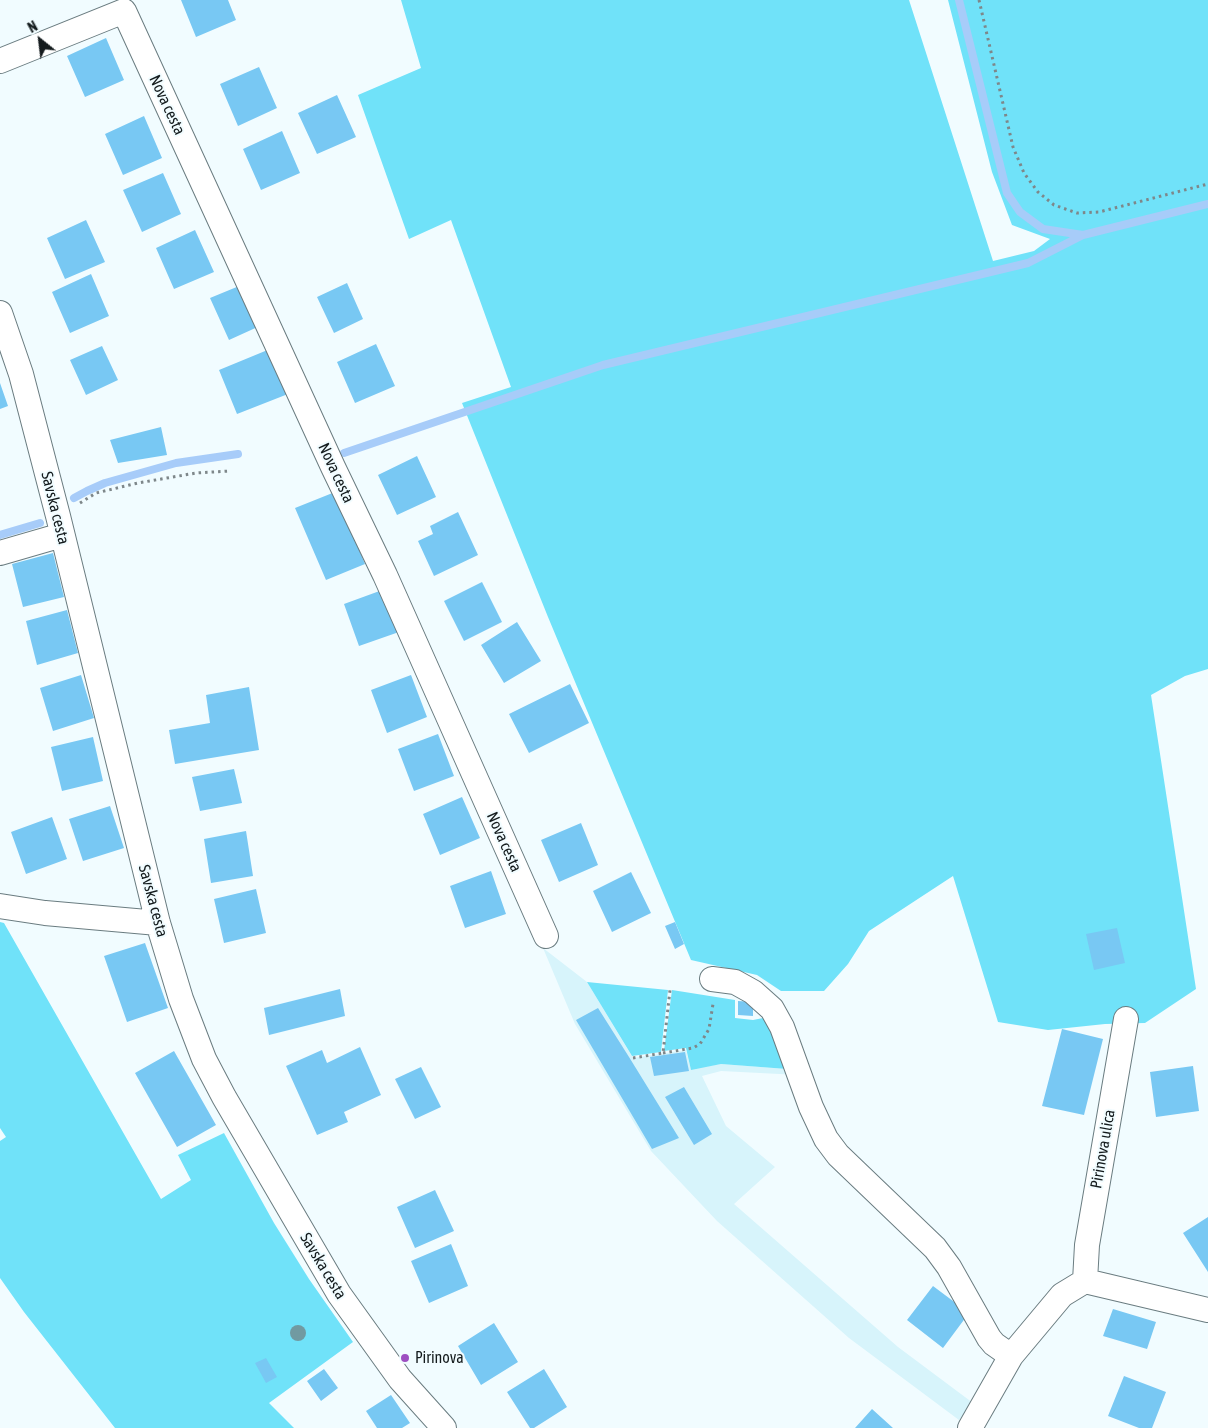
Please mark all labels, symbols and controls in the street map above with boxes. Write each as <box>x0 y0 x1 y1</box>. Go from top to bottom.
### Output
north arrow <box>15 15 65 65</box>
text: N <box>25 18 40 36</box>
street label: Nova cesta <box>145 72 189 138</box>
street label: Nova cesta <box>314 440 358 506</box>
street label: Savska cesta <box>37 470 73 546</box>
street label: Nova cesta <box>482 809 526 875</box>
street label: Savska cesta <box>134 863 172 939</box>
street label: Pirinova ulica <box>1087 1108 1119 1190</box>
street label: Savska cesta <box>296 1229 350 1303</box>
place label: Pirinova <box>415 1348 464 1368</box>
marker: Pirinova <box>399 1352 411 1364</box>

